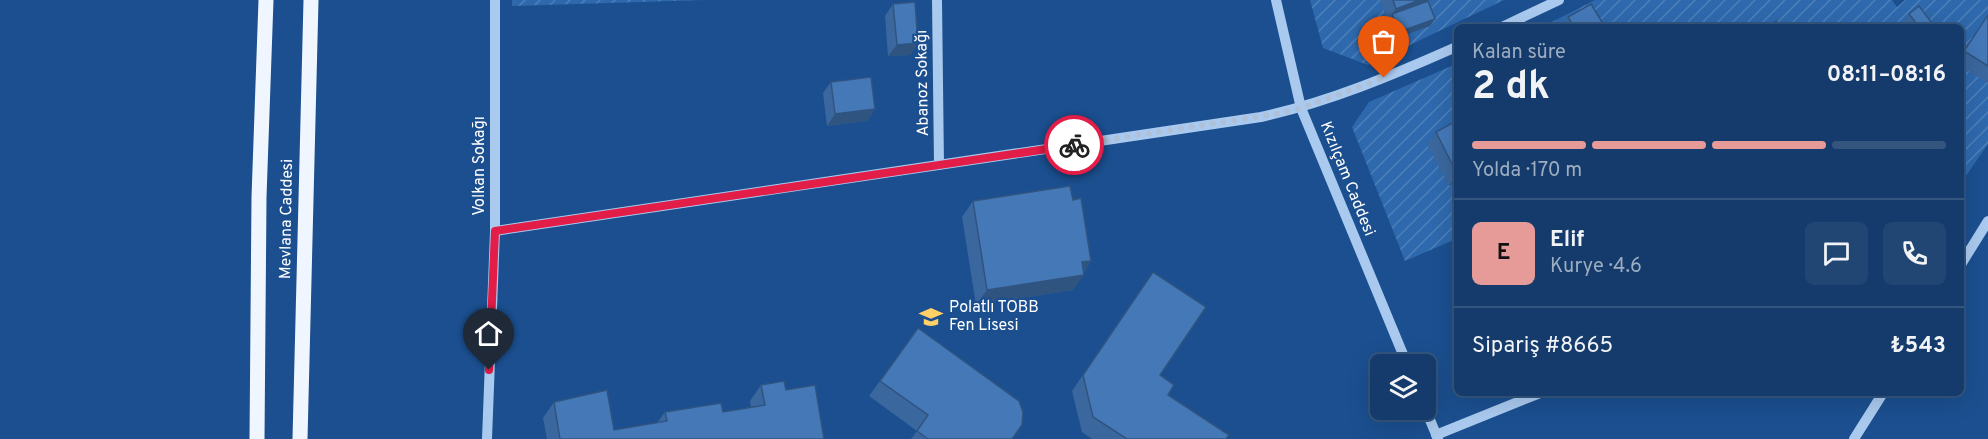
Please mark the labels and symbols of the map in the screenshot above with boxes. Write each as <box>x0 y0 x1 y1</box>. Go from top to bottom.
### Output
pin <box>1358 16 1409 78</box>
street label: Abanoz Sokağı <box>912 29 934 137</box>
courier <box>1044 115 1104 175</box>
street label: Volkan Sokağı <box>470 116 490 216</box>
street label: Kızılçam Caddesi <box>1315 119 1379 239</box>
street label: Mevlana Caddesi <box>276 159 298 279</box>
place label: Polatlı TOBB Fen Lisesi <box>949 298 1039 336</box>
school or university icon: Polatlı TOBB Fen Lisesi <box>918 304 944 330</box>
pin <box>463 308 514 370</box>

